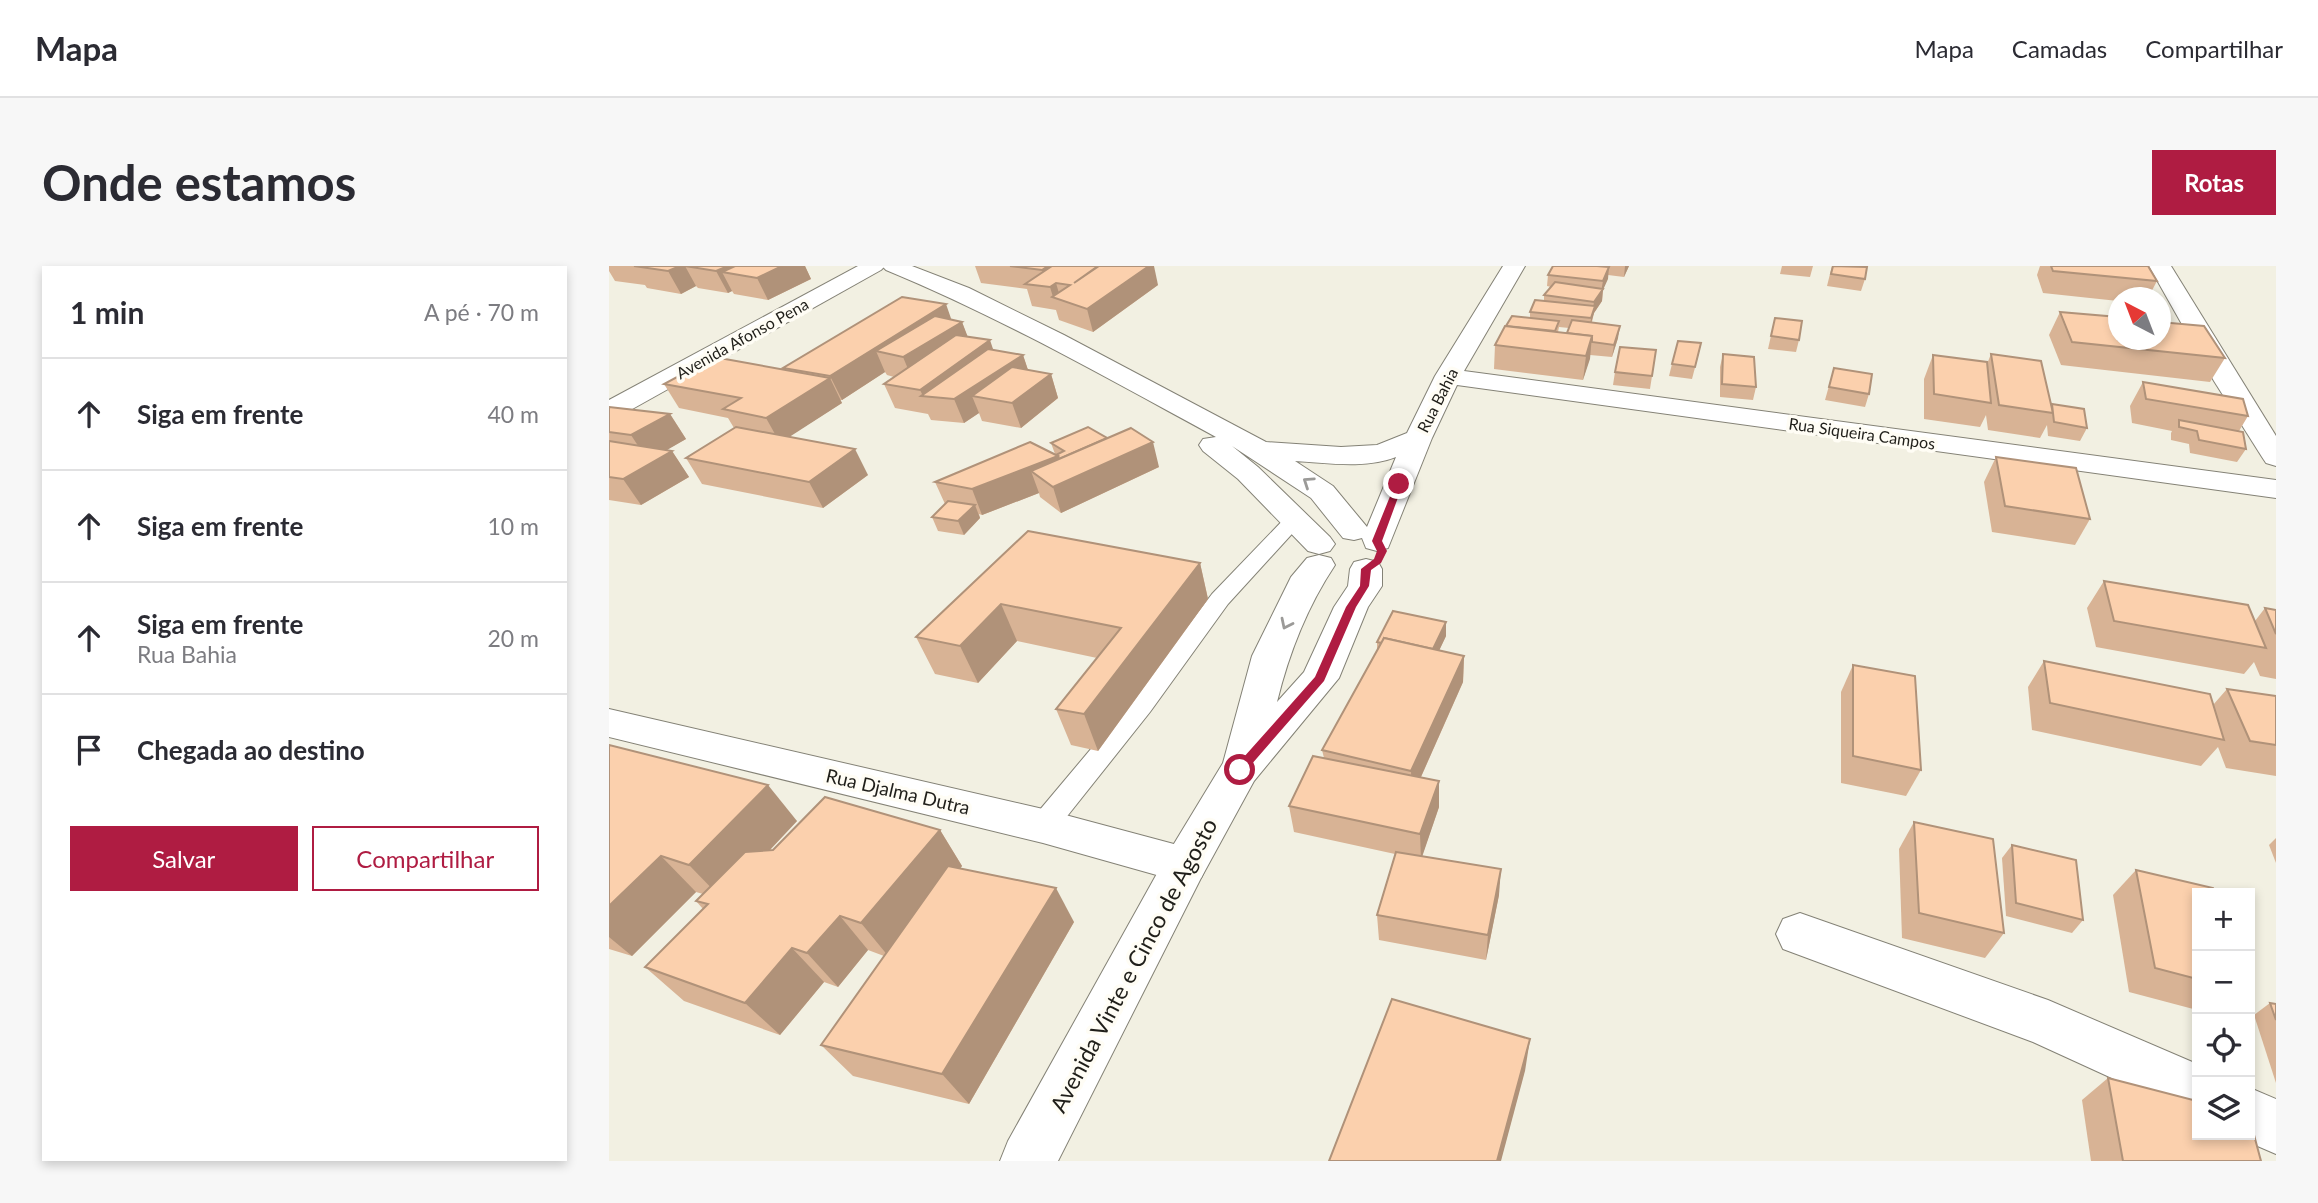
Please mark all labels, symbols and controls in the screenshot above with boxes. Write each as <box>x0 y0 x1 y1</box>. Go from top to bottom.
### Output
text: Mapa <box>35 28 118 68</box>
text: Mapa <box>1915 34 1974 63</box>
text: Camadas <box>2012 34 2107 63</box>
text: Compartilhar <box>2145 34 2283 63</box>
button: Rotas <box>2152 150 2276 215</box>
text: Onde estamos <box>42 153 356 211</box>
north arrow <box>2108 287 2171 350</box>
text: 1 min <box>70 294 144 330</box>
street label: Avenida Afonso Pena <box>673 294 811 382</box>
text: A pé · 70 m <box>424 298 539 326</box>
street label: Rua Bahia <box>1413 365 1461 435</box>
icon: ahead <box>70 395 108 433</box>
text: Siga em frente <box>137 398 304 430</box>
text: 40 m <box>488 400 539 428</box>
street label: Rua Siqueira Campos <box>1787 413 1937 453</box>
route end <box>1383 468 1414 499</box>
one-way arrow <box>1302 477 1315 490</box>
icon: ahead <box>70 507 108 545</box>
text: Siga em frente <box>137 510 304 542</box>
text: 10 m <box>488 512 539 540</box>
text: Siga em frente <box>137 608 304 640</box>
one-way arrow <box>1280 616 1294 629</box>
icon: ahead <box>70 619 108 657</box>
text: 20 m <box>488 624 539 652</box>
text: Rua Bahia <box>137 640 237 668</box>
icon: arrive <box>70 731 108 769</box>
text: Chegada ao destino <box>137 734 365 766</box>
route start <box>1224 754 1255 785</box>
street label: Rua Djalma Dutra <box>824 763 972 819</box>
street label: Avenida Vinte e Cinco de Agosto <box>1043 813 1223 1117</box>
button: Salvar <box>70 826 298 891</box>
button: Compartilhar <box>312 826 539 891</box>
map controls <box>2192 888 2255 1140</box>
button: + <box>2192 888 2255 951</box>
button: − <box>2192 951 2255 1014</box>
button: locate <box>2192 1014 2255 1077</box>
button: layers <box>2192 1077 2255 1140</box>

